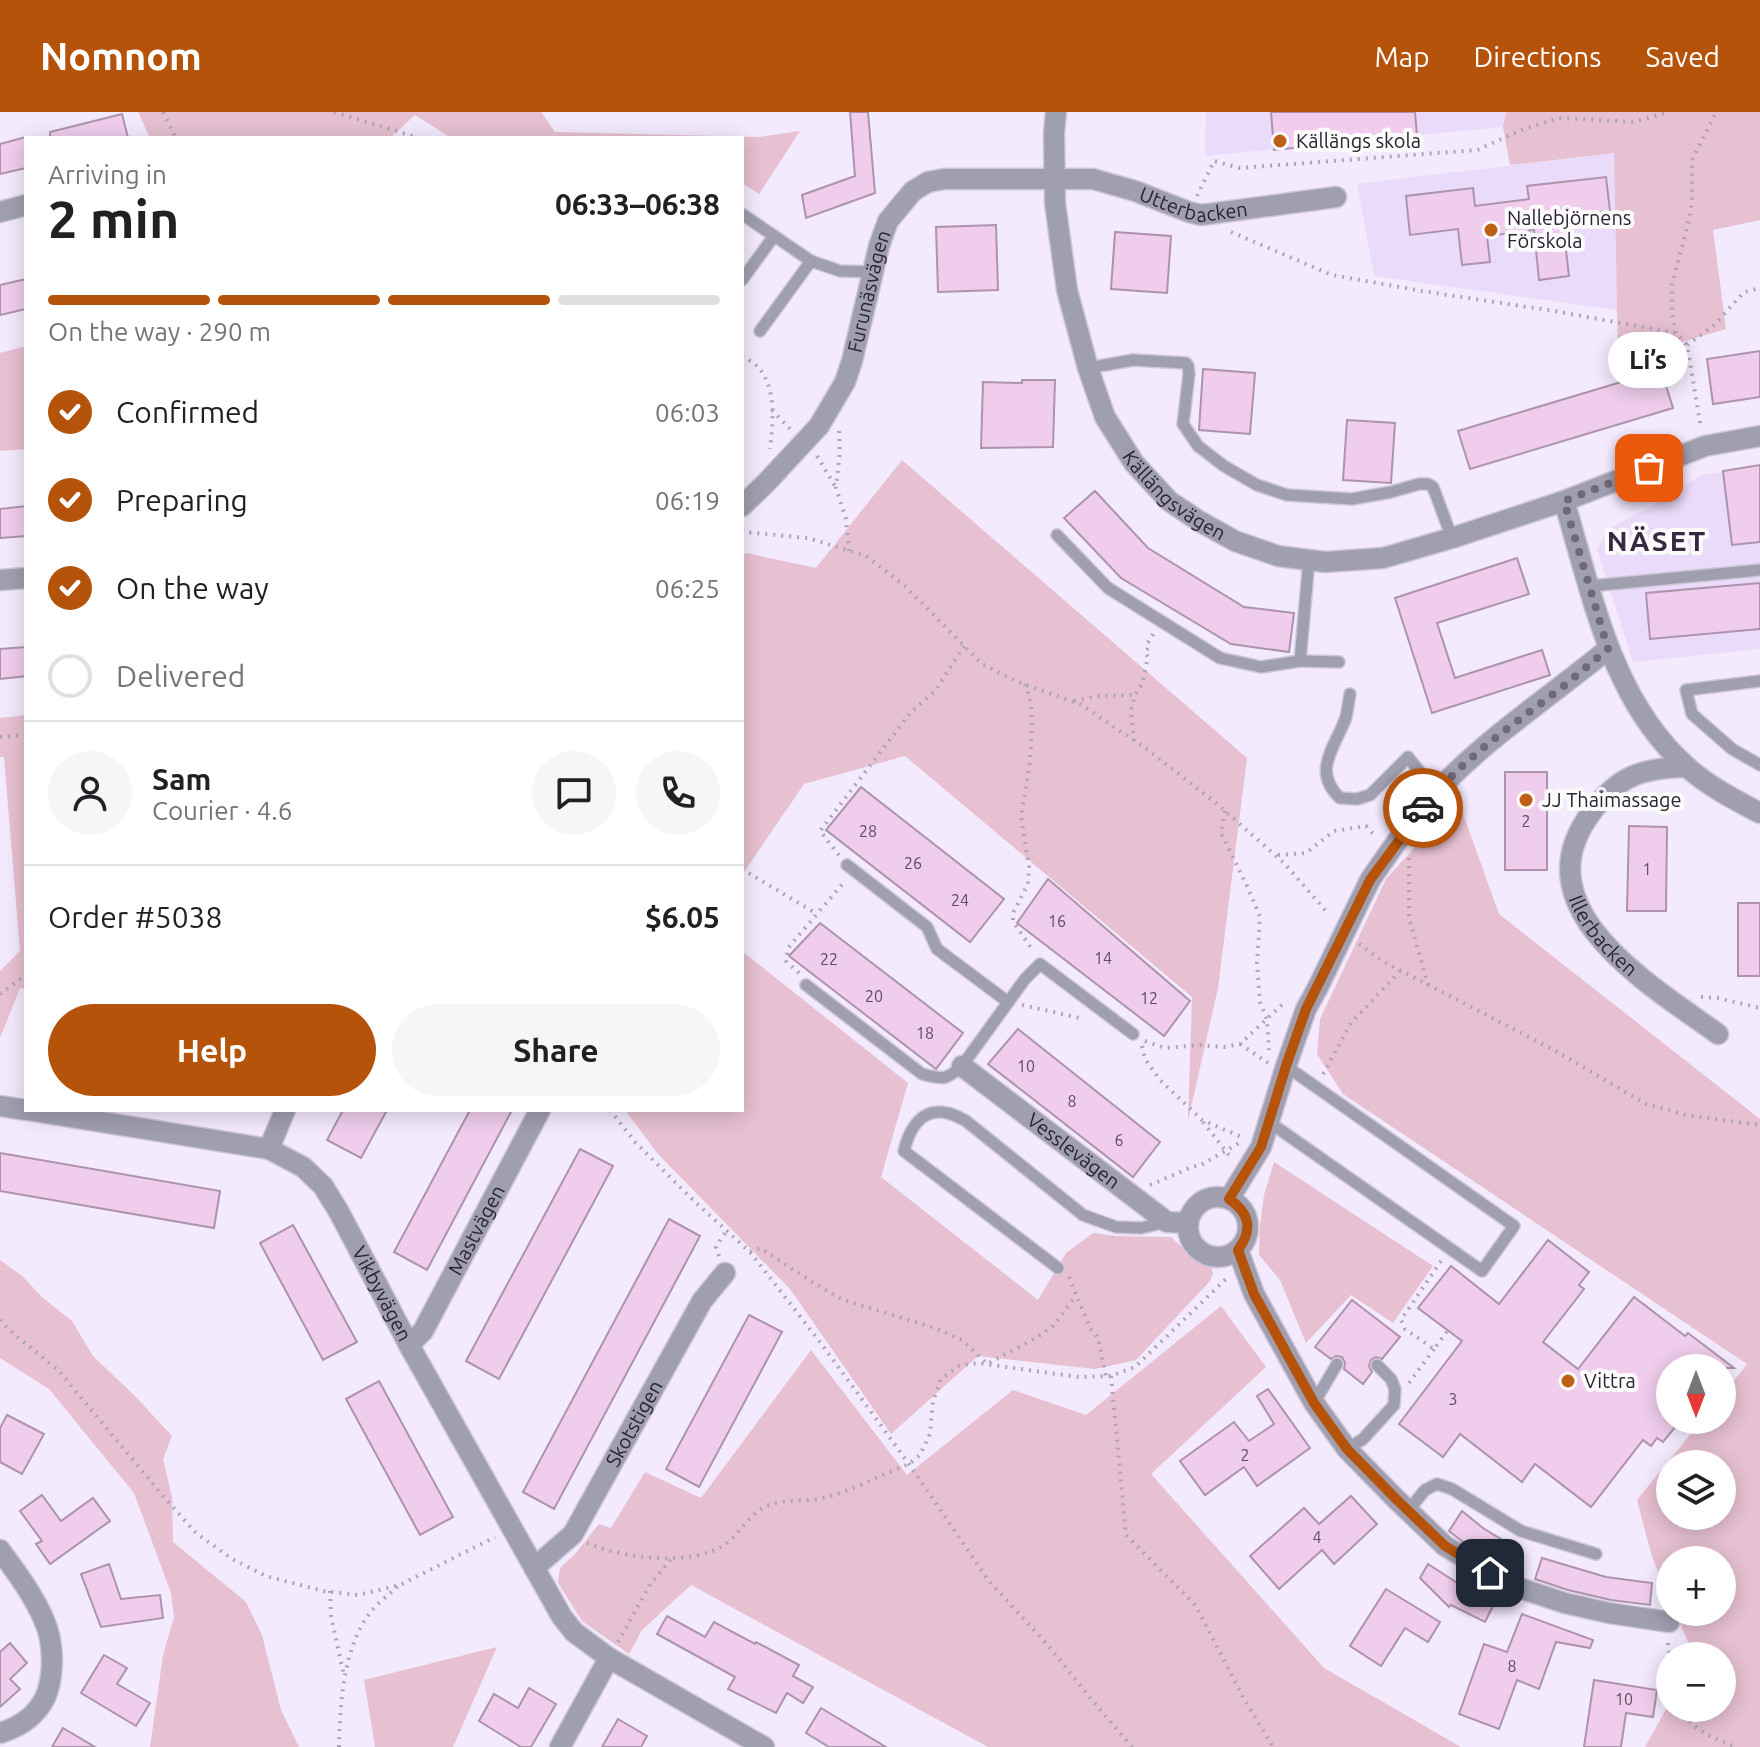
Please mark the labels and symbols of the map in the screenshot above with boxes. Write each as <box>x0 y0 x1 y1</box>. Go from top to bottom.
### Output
place label: Källängs skola <box>1296 129 1421 152</box>
marker: Källängs skola <box>1271 132 1289 150</box>
street label: Utterbacken <box>1136 182 1249 227</box>
place label: Nallebjörnens Förskola <box>1507 206 1631 252</box>
marker: Nallebjörnens Förskola <box>1482 221 1500 239</box>
street label: Furunäsvägen <box>842 227 895 355</box>
callout: Li’s <box>1609 332 1689 388</box>
pin <box>1615 434 1683 502</box>
street label: Källängsvägen <box>1118 446 1230 545</box>
district label: NÄSET <box>1607 525 1707 556</box>
courier <box>1383 768 1463 848</box>
place label: JJ Thaimassage <box>1542 788 1682 811</box>
marker: JJ Thaimassage <box>1517 791 1535 809</box>
house number: 2 <box>1521 812 1531 830</box>
house number: 28 <box>859 822 877 840</box>
house number: 26 <box>904 854 922 872</box>
house number: 1 <box>1642 860 1652 878</box>
house number: 24 <box>951 891 969 909</box>
street label: Illerbacken <box>1565 892 1642 981</box>
house number: 16 <box>1048 912 1066 930</box>
house number: 14 <box>1094 949 1112 967</box>
house number: 22 <box>820 950 838 968</box>
house number: 20 <box>865 987 883 1005</box>
house number: 12 <box>1140 989 1158 1007</box>
house number: 18 <box>916 1024 934 1042</box>
house number: 10 <box>1017 1057 1035 1075</box>
house number: 8 <box>1067 1092 1077 1110</box>
street label: Vesslevägen <box>1023 1108 1125 1193</box>
house number: 6 <box>1114 1131 1124 1149</box>
street label: Mastvägen <box>443 1181 509 1279</box>
street label: Vikbyvägen <box>348 1242 417 1345</box>
north arrow <box>1656 1354 1736 1434</box>
place label: Vittra <box>1584 1369 1636 1392</box>
marker: Vittra <box>1559 1372 1577 1390</box>
street label: Skotstigen <box>601 1376 667 1470</box>
house number: 3 <box>1448 1390 1458 1408</box>
house number: 2 <box>1240 1446 1250 1464</box>
house number: 4 <box>1312 1528 1322 1546</box>
pin <box>1456 1539 1524 1607</box>
house number: 8 <box>1507 1657 1517 1675</box>
house number: 10 <box>1615 1690 1633 1708</box>

